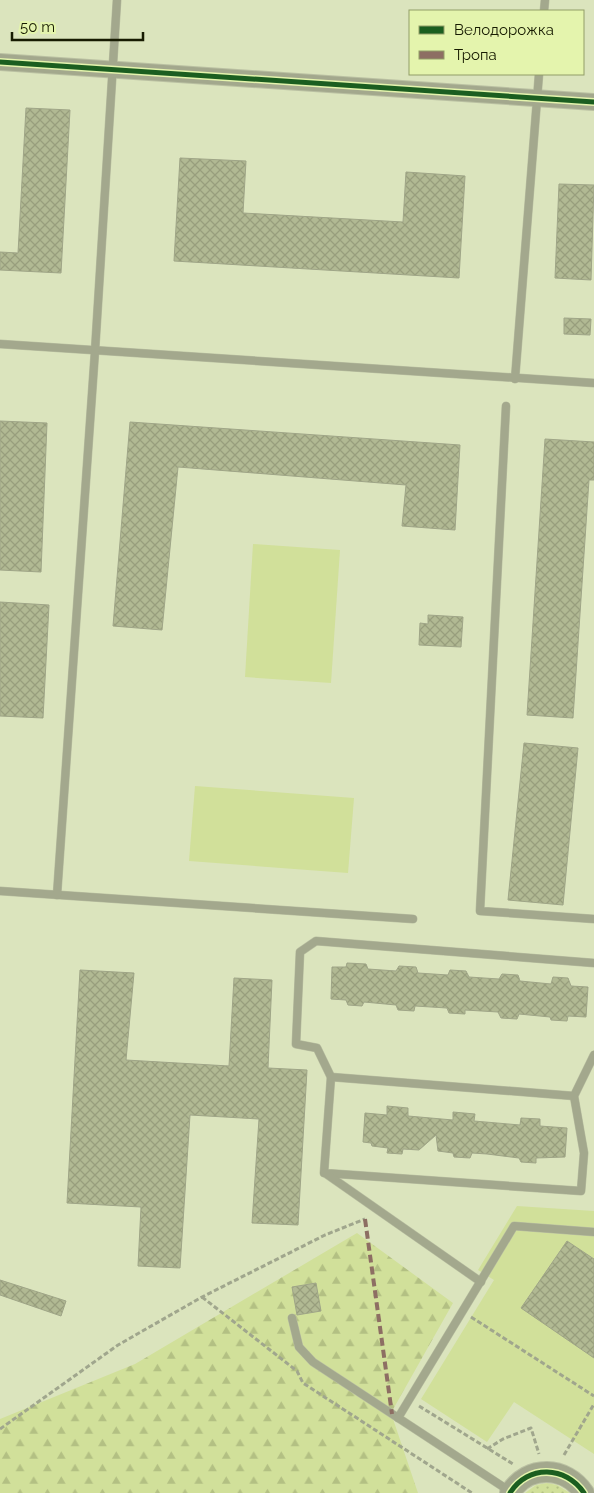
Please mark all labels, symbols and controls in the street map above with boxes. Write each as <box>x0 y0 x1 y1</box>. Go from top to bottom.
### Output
scale bar <box>12 10 144 42</box>
legend <box>409 10 584 75</box>
text: 50 m <box>20 18 55 36</box>
text: Велодорожка <box>454 21 554 39</box>
text: Тропа <box>454 46 497 64</box>

